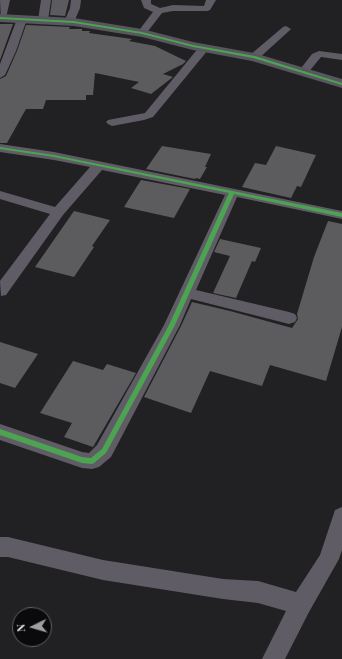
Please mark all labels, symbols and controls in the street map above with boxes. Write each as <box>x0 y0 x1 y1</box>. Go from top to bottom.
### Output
north arrow <box>12 607 52 647</box>
text: N <box>13 623 28 633</box>

